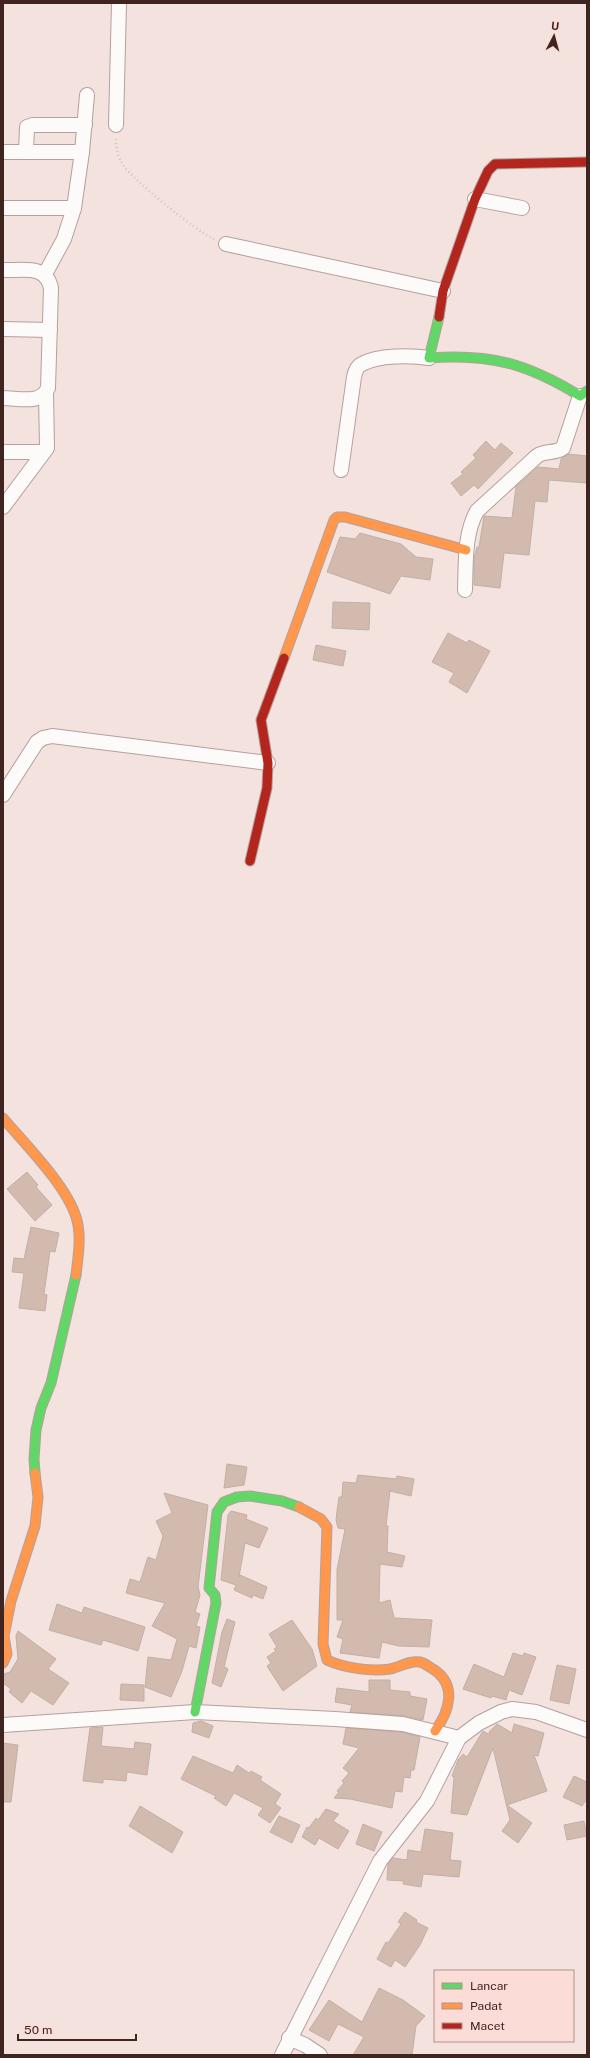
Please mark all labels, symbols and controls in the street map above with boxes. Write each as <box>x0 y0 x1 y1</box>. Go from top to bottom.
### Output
north arrow <box>534 16 574 56</box>
text: U <box>550 20 560 32</box>
legend <box>434 1970 574 2042</box>
text: Lancar <box>470 1979 508 1993</box>
text: Padat <box>470 1999 503 2013</box>
scale bar <box>18 2016 136 2042</box>
text: Macet <box>470 2019 505 2033</box>
text: 50 m <box>24 2023 52 2037</box>

